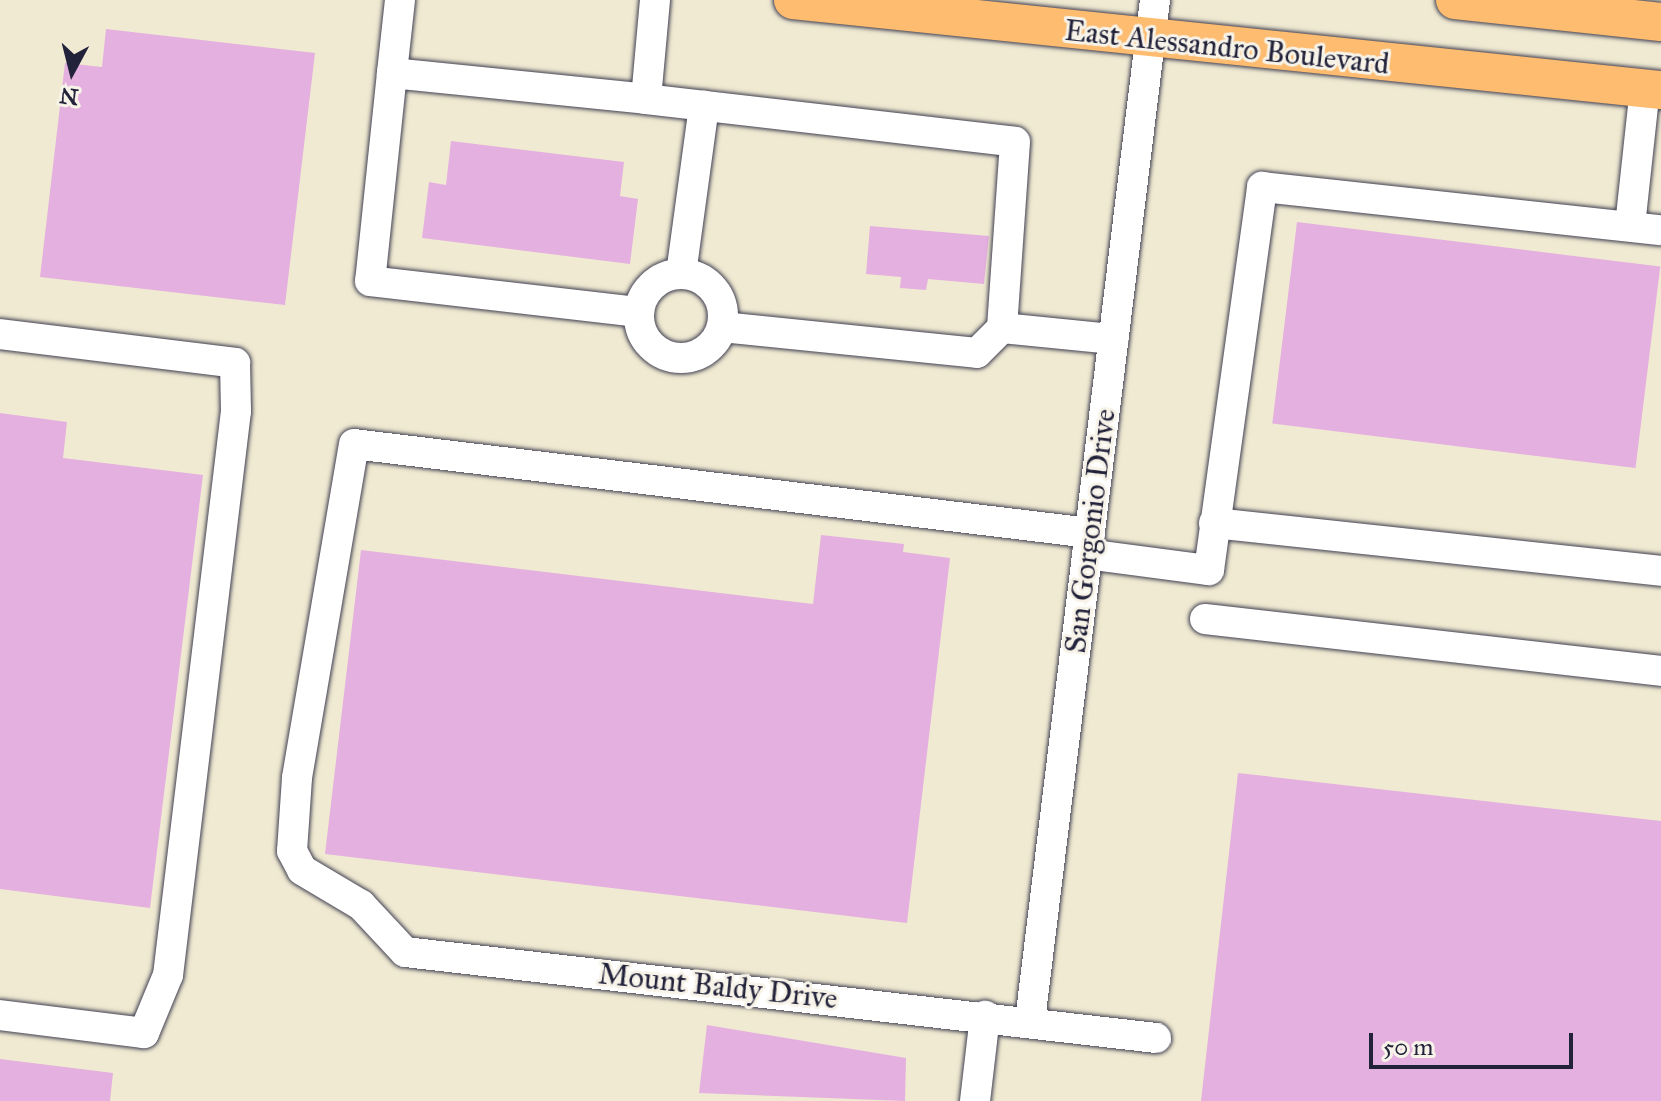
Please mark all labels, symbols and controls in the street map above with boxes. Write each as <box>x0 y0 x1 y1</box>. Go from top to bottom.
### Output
street label: East Alessandro Boulevard <box>1063 12 1391 82</box>
north arrow <box>32 32 112 112</box>
text: N <box>58 82 80 111</box>
street label: San Gorgonio Drive <box>1057 407 1123 655</box>
street label: Mount Baldy Drive <box>597 956 839 1016</box>
scale bar <box>1373 1017 1577 1067</box>
text: 50 m <box>1383 1032 1433 1062</box>

